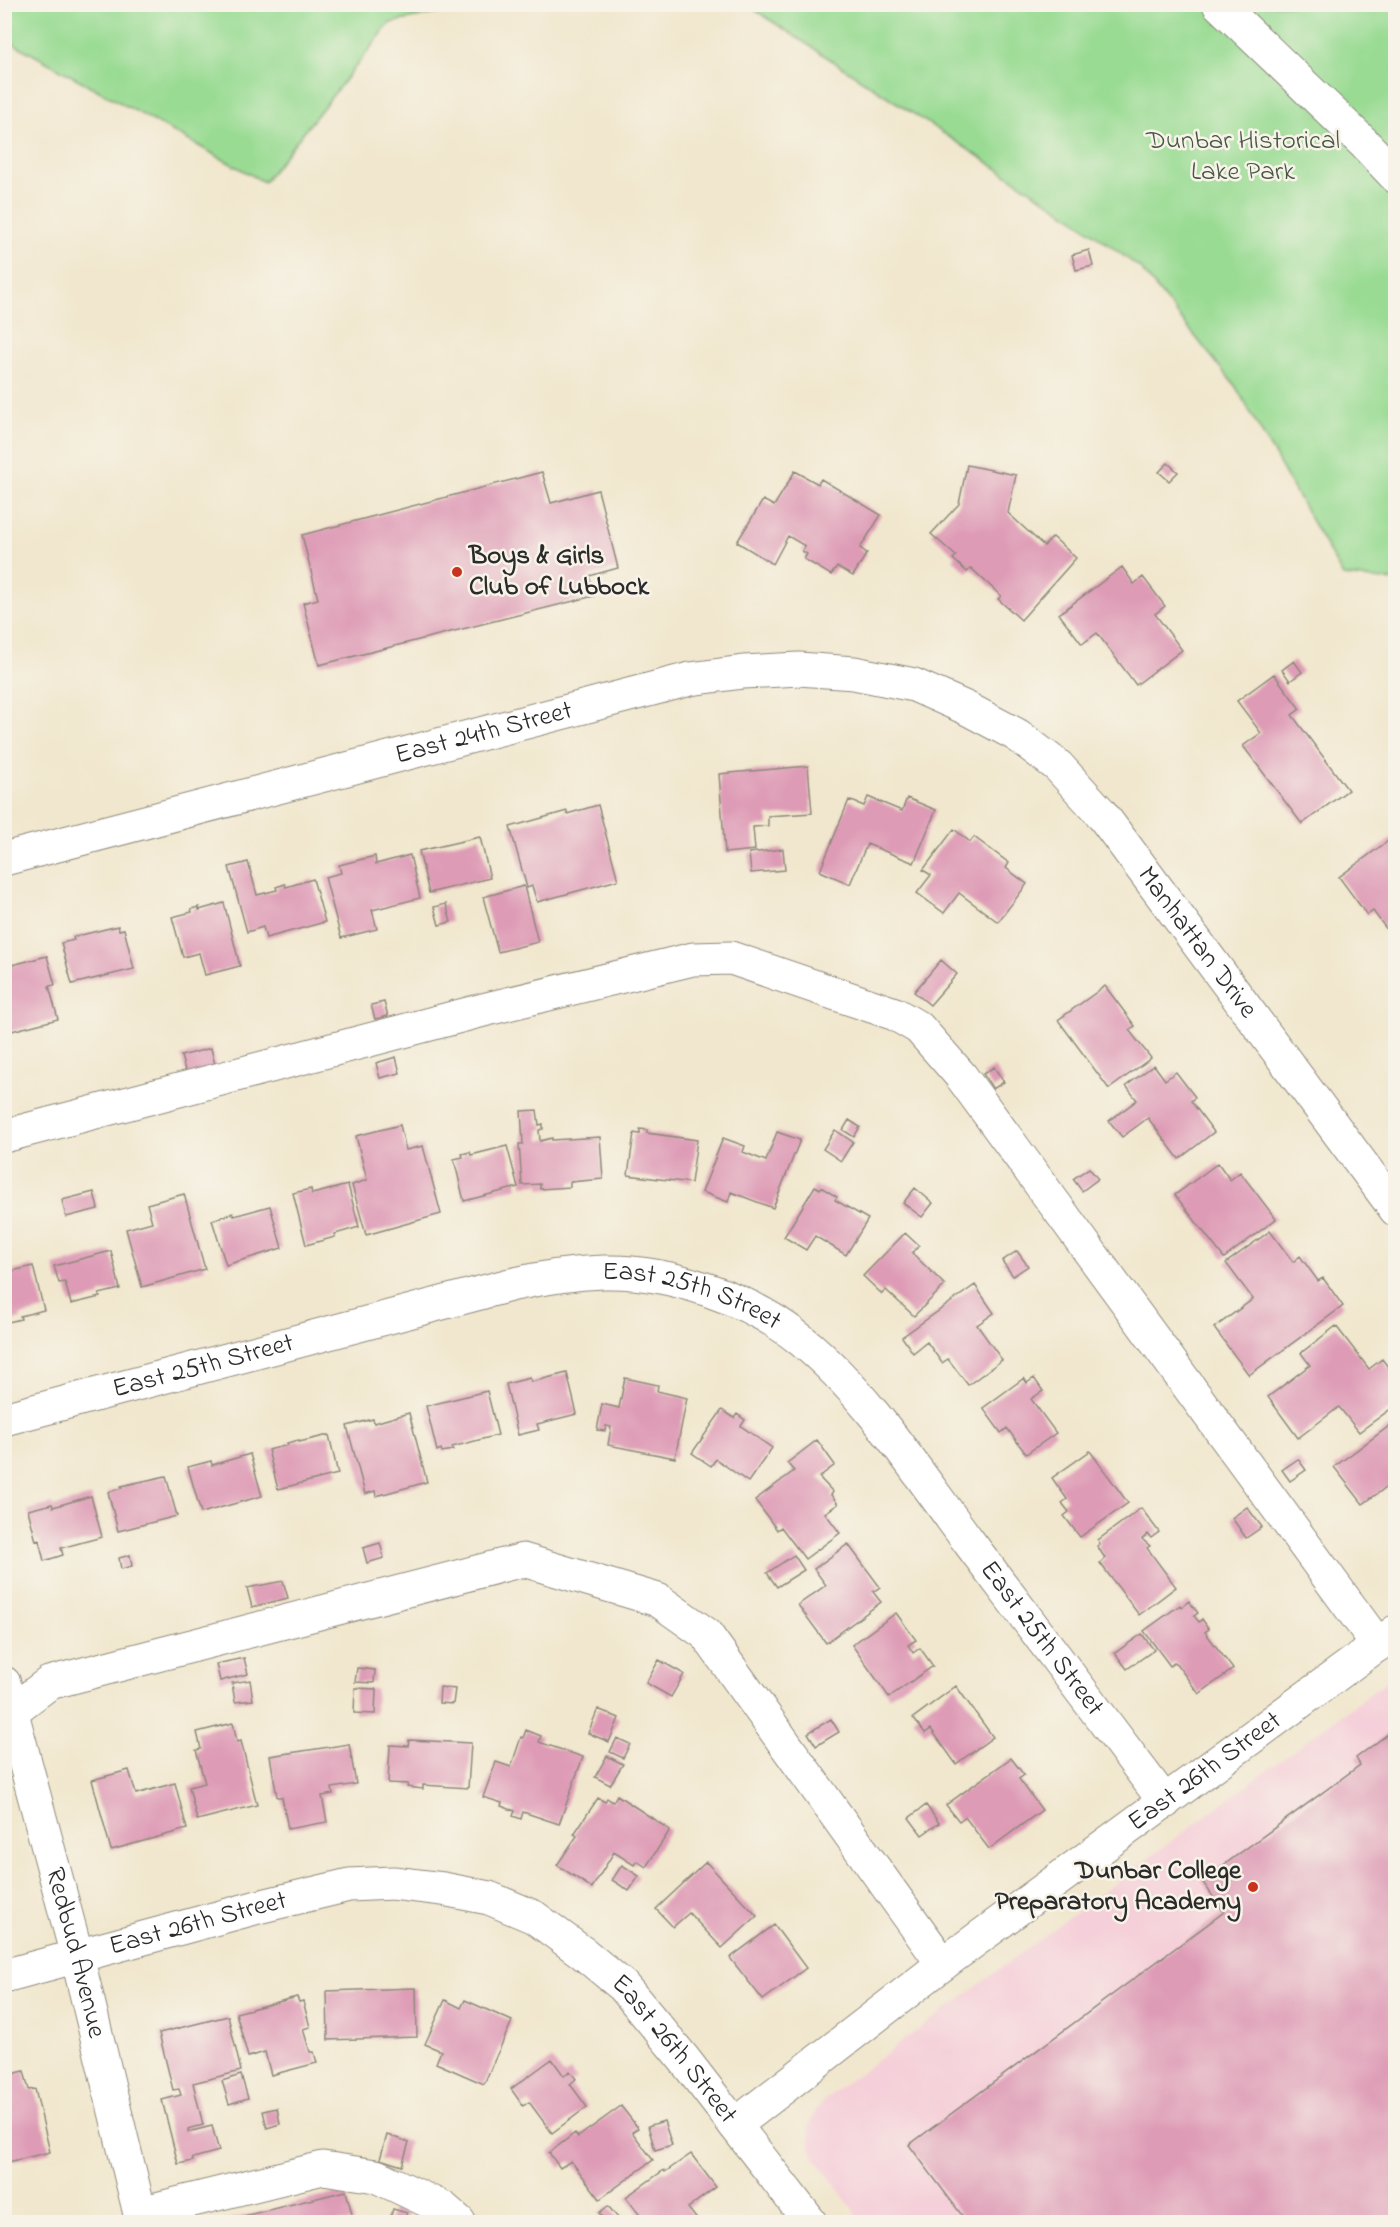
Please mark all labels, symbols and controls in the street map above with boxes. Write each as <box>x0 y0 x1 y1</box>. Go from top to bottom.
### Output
park label: Dunbar Historical Lake Park <box>1145 122 1340 192</box>
place label: Boys & Girls Club of Lubbock <box>467 537 650 607</box>
marker: Boys & Girls Club of Lubbock <box>450 565 464 579</box>
street label: East 24th Street <box>391 691 577 775</box>
street label: Manhattan Drive <box>1127 858 1267 1027</box>
street label: East 25th Street <box>602 1252 789 1340</box>
street label: East 25th Street <box>108 1324 298 1409</box>
street label: East 25th Street <box>970 1553 1113 1725</box>
street label: East 26th Street <box>1120 1702 1290 1841</box>
place label: Dunbar College Preparatory Academy <box>995 1852 1242 1922</box>
street label: Redbud Avenue <box>35 1863 116 2043</box>
marker: Dunbar College Preparatory Academy <box>1246 1880 1260 1894</box>
street label: East 26th Street <box>105 1881 291 1966</box>
street label: East 26th Street <box>603 1965 747 2132</box>

